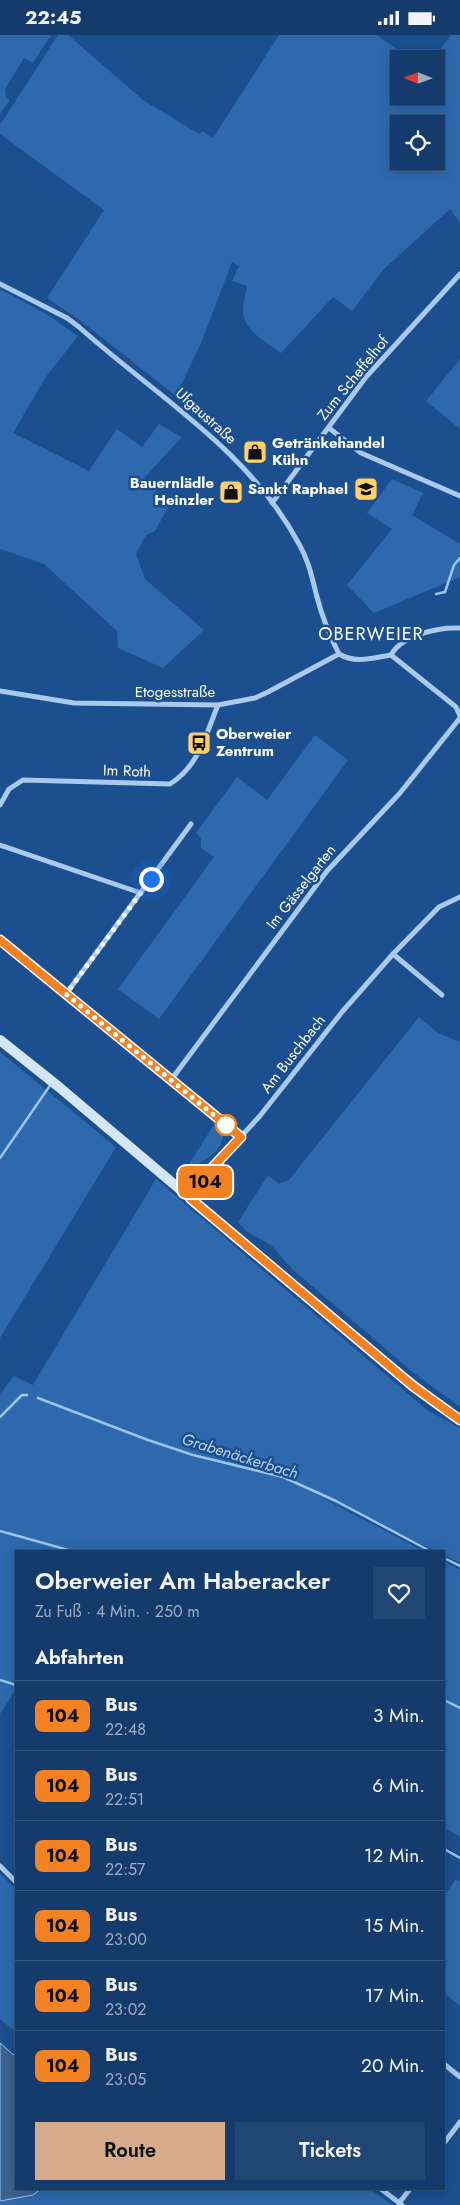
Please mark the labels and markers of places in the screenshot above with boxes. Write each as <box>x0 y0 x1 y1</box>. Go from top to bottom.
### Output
place label: Getränkehandel Kühn <box>272 432 385 471</box>
shop icon: Getränkehandel Kühn <box>242 439 268 465</box>
place label: Bauernlädle Heinzler <box>130 472 215 511</box>
school or university icon: Sankt Raphael <box>353 476 379 502</box>
place label: Sankt Raphael <box>248 478 348 500</box>
shop icon: Bauernlädle Heinzler <box>218 479 244 505</box>
place label: Oberweier Zentrum <box>216 723 292 762</box>
bus stop icon: Oberweier Zentrum <box>186 730 212 756</box>
unlabelled marker <box>215 1114 237 1136</box>

